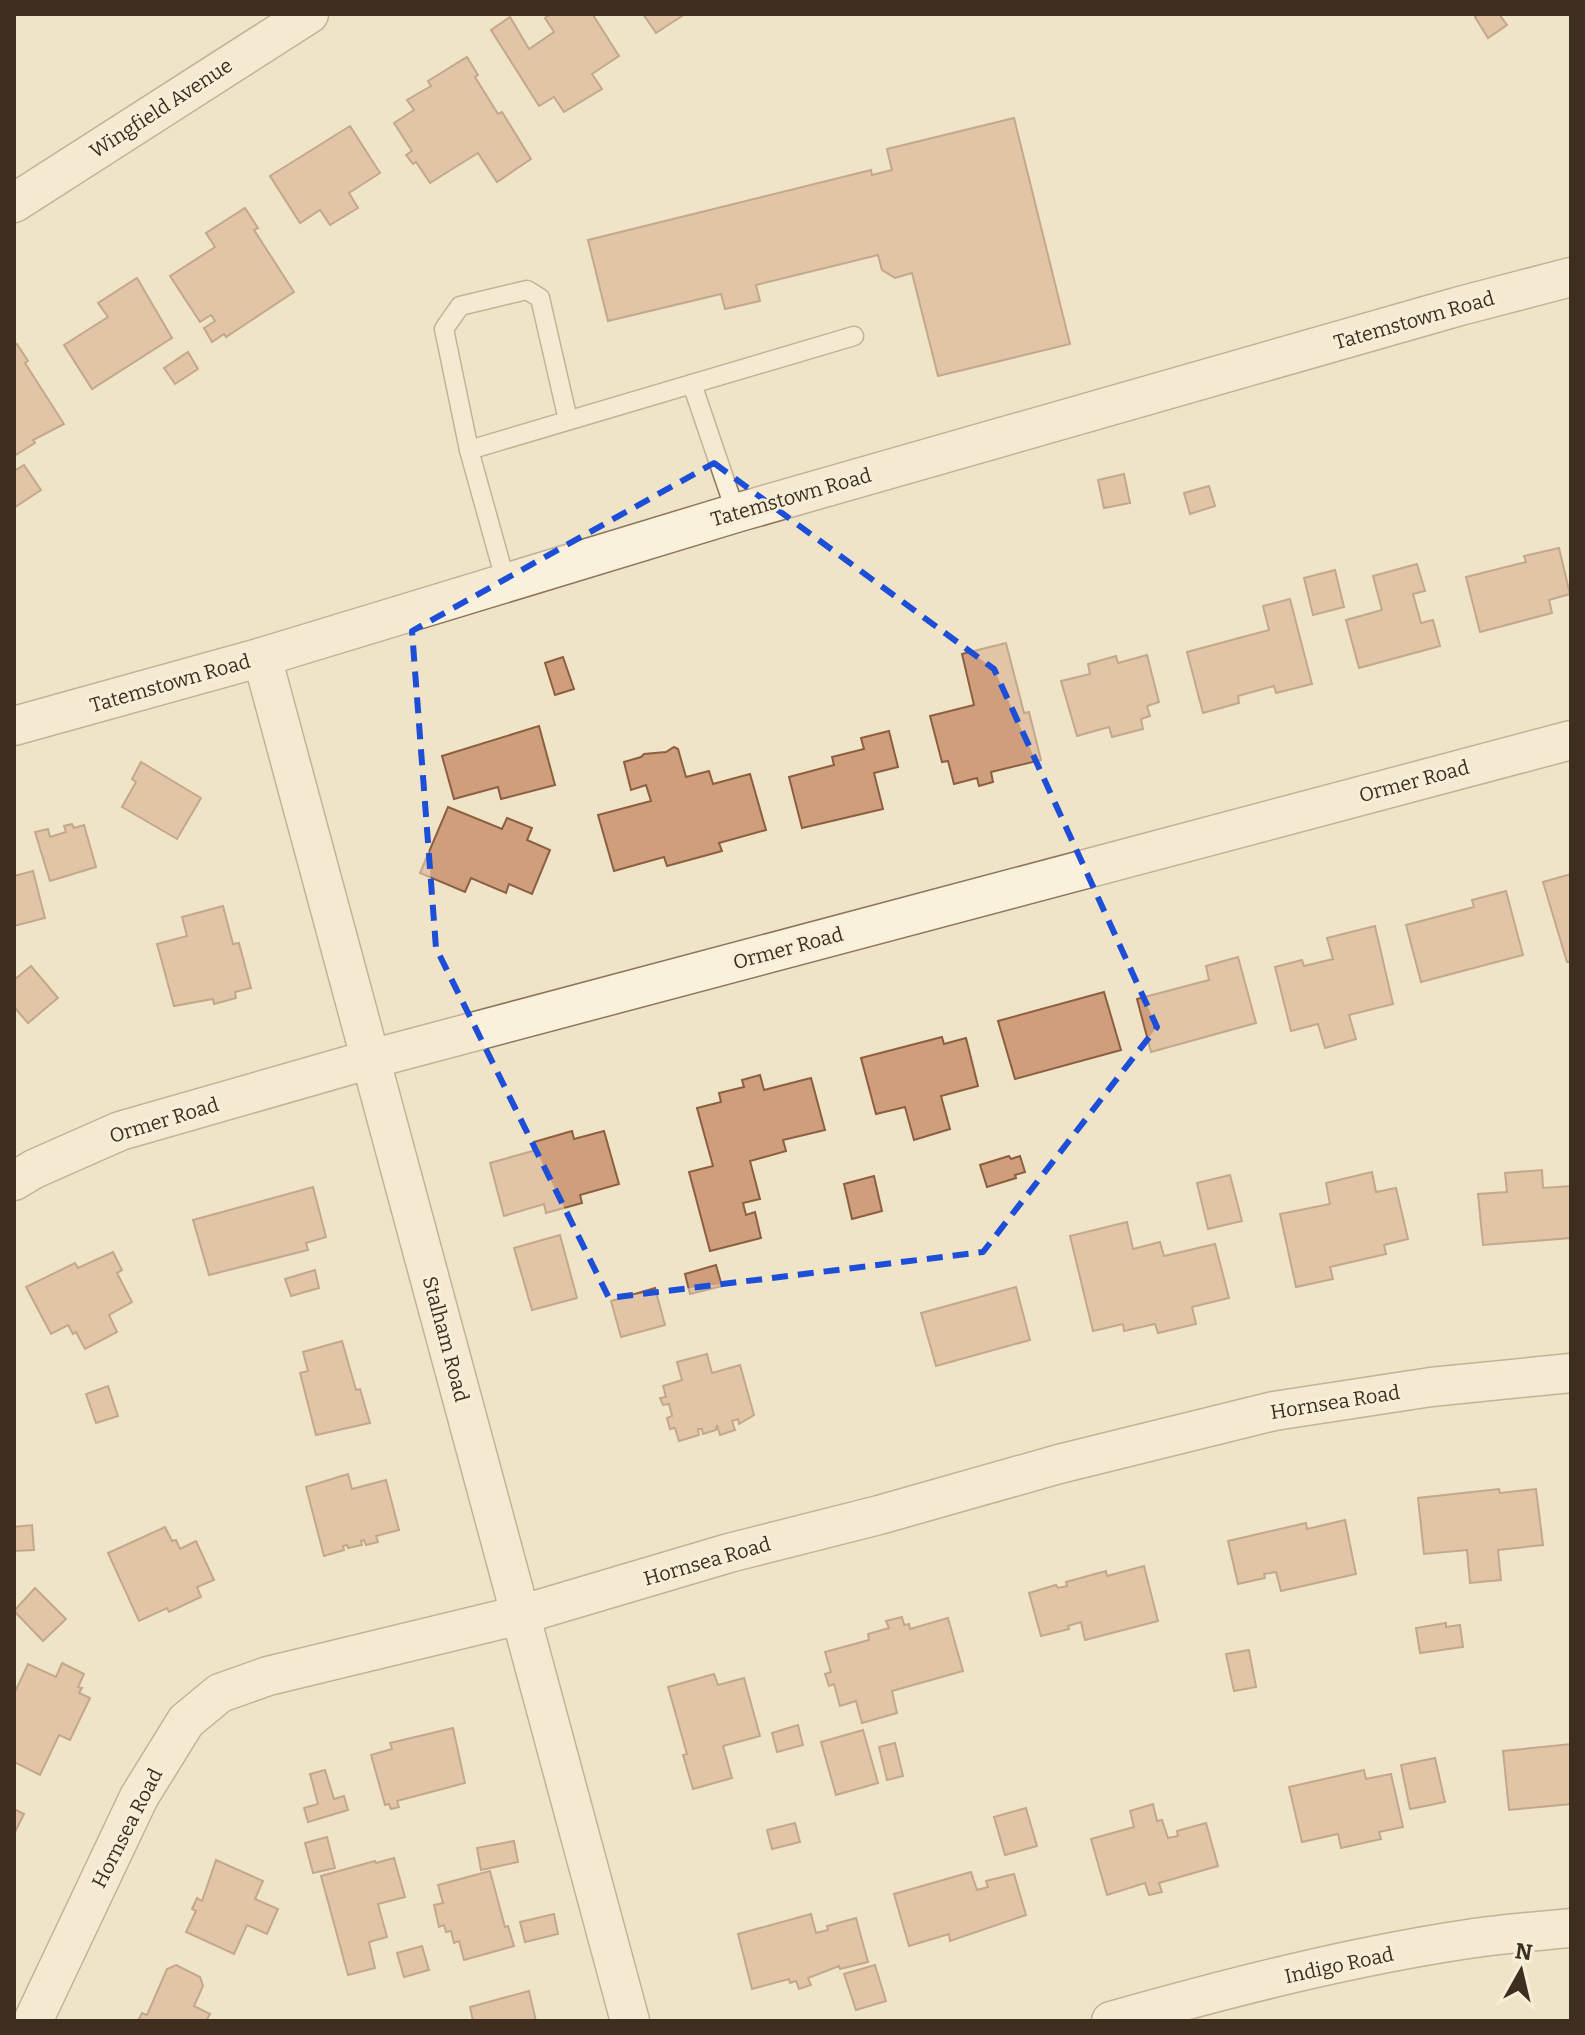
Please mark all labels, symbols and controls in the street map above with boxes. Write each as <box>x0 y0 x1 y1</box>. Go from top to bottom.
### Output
street label: Wingfield Avenue <box>85 53 237 163</box>
street label: Tatemstown Road <box>1331 286 1497 354</box>
street label: Tatemstown Road <box>708 463 874 531</box>
street label: Tatemstown Road <box>87 649 253 717</box>
street label: Ormer Road <box>1356 755 1472 807</box>
street label: Ormer Road <box>730 922 846 974</box>
street label: Ormer Road <box>106 1092 222 1148</box>
street label: Stalham Road <box>418 1274 474 1405</box>
street label: Hornsea Road <box>1269 1380 1402 1424</box>
street label: Hornsea Road <box>641 1531 773 1591</box>
street label: Hornsea Road <box>87 1764 167 1892</box>
north arrow <box>1481 1931 1561 2011</box>
text: N <box>1513 1937 1534 1966</box>
street label: Indigo Road <box>1282 1942 1396 1988</box>

